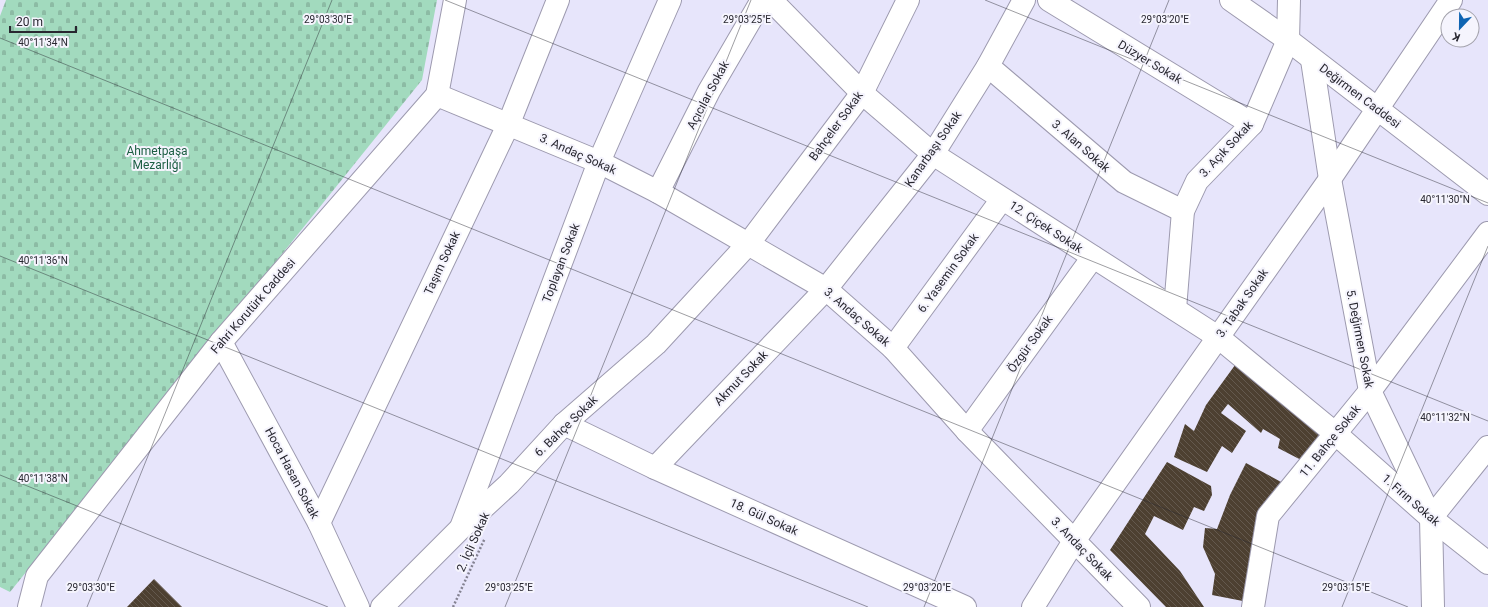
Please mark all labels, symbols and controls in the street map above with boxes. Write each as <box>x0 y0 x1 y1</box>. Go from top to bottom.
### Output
scale bar <box>10 8 76 34</box>
north arrow <box>1440 8 1480 48</box>
text: 29°03'30"E <box>304 14 352 25</box>
text: 29°03'25"E <box>723 14 771 25</box>
text: 29°03'20"E <box>1141 14 1189 25</box>
text: 20 m <box>16 15 43 29</box>
text: K <box>1450 29 1462 44</box>
text: 40°11'34"N <box>18 37 68 48</box>
street label: Düzyer Sokak <box>1115 37 1185 87</box>
street label: Açıcılar Sokak <box>684 58 732 132</box>
street label: Değirmen Caddesi <box>1317 61 1403 131</box>
street label: Bahçeler Sokak <box>806 88 866 163</box>
street label: Kanarbaşı Sokak <box>902 108 965 190</box>
street label: 3. Alan Sokak <box>1049 117 1114 176</box>
street label: 3. Açık Sokak <box>1196 117 1256 180</box>
street label: 3. Andaç Sokak <box>537 131 619 178</box>
park label: Ahmetpaşa Mezarlığı <box>126 144 188 172</box>
text: 40°11'30"N <box>1420 194 1470 205</box>
street label: 12. Çiçek Sokak <box>1007 198 1086 256</box>
street label: Toplayan Sokak <box>539 220 583 305</box>
street label: Taşım Sokak <box>421 228 463 297</box>
street label: 6. Yasemin Sokak <box>915 230 982 315</box>
text: 40°11'36"N <box>18 255 68 266</box>
street label: Fahri Korutürk Caddesi <box>208 256 298 356</box>
street label: 3. Tabak Sokak <box>1213 265 1271 340</box>
street label: 3. Andaç Sokak <box>821 285 893 350</box>
street label: 5. Değirmen Sokak <box>1344 289 1377 390</box>
street label: Özgür Sokak <box>1004 311 1056 375</box>
street label: Akmut Sokak <box>711 347 771 408</box>
street label: 6. Bahçe Sokak <box>532 392 601 459</box>
street label: 11. Bahçe Sokak <box>1297 401 1364 480</box>
text: 40°11'32"N <box>1420 412 1470 423</box>
street label: Hoca Hasan Sokak <box>262 425 322 522</box>
street label: 1. Fırın Sokak <box>1379 471 1443 529</box>
text: 40°11'38"N <box>18 473 68 484</box>
street label: 18. Gül Sokak <box>728 496 801 539</box>
street label: 2. İçli Sokak <box>453 509 493 574</box>
street label: 3. Andaç Sokak <box>1048 514 1116 584</box>
text: 29°03'30"E <box>67 582 115 593</box>
text: 29°03'25"E <box>485 582 533 593</box>
text: 29°03'20"E <box>903 582 951 593</box>
text: 29°03'15"E <box>1322 582 1370 593</box>

